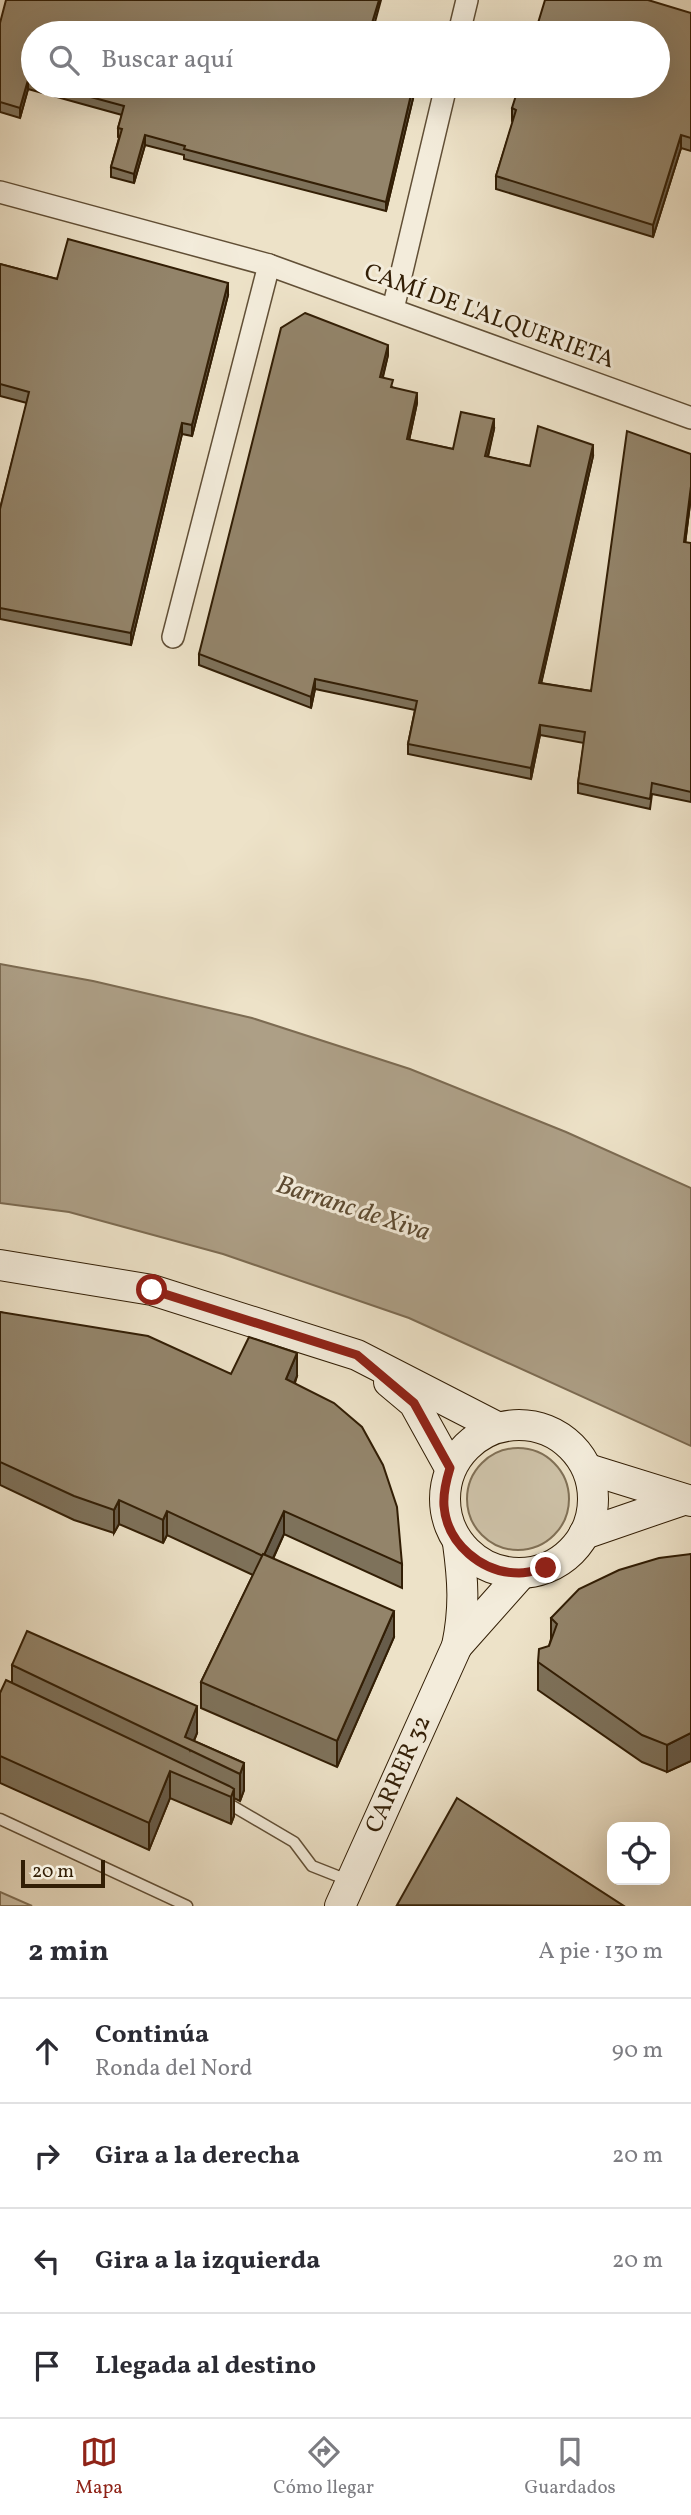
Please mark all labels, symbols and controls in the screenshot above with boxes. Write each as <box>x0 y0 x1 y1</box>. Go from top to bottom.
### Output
search box <box>21 21 670 98</box>
icon: search <box>45 41 83 79</box>
text: Buscar aquí <box>101 42 233 78</box>
street label: CAMÍ DE L'ALQUERIETA <box>359 256 619 378</box>
water label: Barranc de Xiva <box>271 1167 435 1251</box>
route start <box>136 1274 167 1305</box>
route end <box>530 1552 561 1583</box>
street label: CARRER 32 <box>358 1710 440 1839</box>
map controls <box>607 1822 670 1885</box>
button: locate <box>607 1822 670 1885</box>
scale bar <box>21 1857 105 1889</box>
text: 20 m <box>32 1859 74 1885</box>
text: 2 min <box>28 1931 109 1973</box>
text: A pie · 130 m <box>538 1936 663 1968</box>
text: Continúa <box>95 2017 209 2053</box>
icon: ahead <box>28 2032 66 2070</box>
text: 90 m <box>612 2035 663 2067</box>
text: Ronda del Nord <box>95 2053 253 2085</box>
icon: right <box>28 2137 66 2175</box>
text: Gira a la derecha <box>95 2138 300 2174</box>
text: 20 m <box>612 2140 663 2172</box>
icon: left <box>28 2242 66 2280</box>
text: Gira a la izquierda <box>95 2243 320 2279</box>
text: 20 m <box>612 2245 663 2277</box>
icon: arrive <box>28 2347 66 2385</box>
text: Llegada al destino <box>95 2348 316 2384</box>
tab: Mapa <box>75 2433 123 2501</box>
tab: Cómo llegar <box>273 2433 374 2501</box>
tab: Guardados <box>525 2433 616 2501</box>

